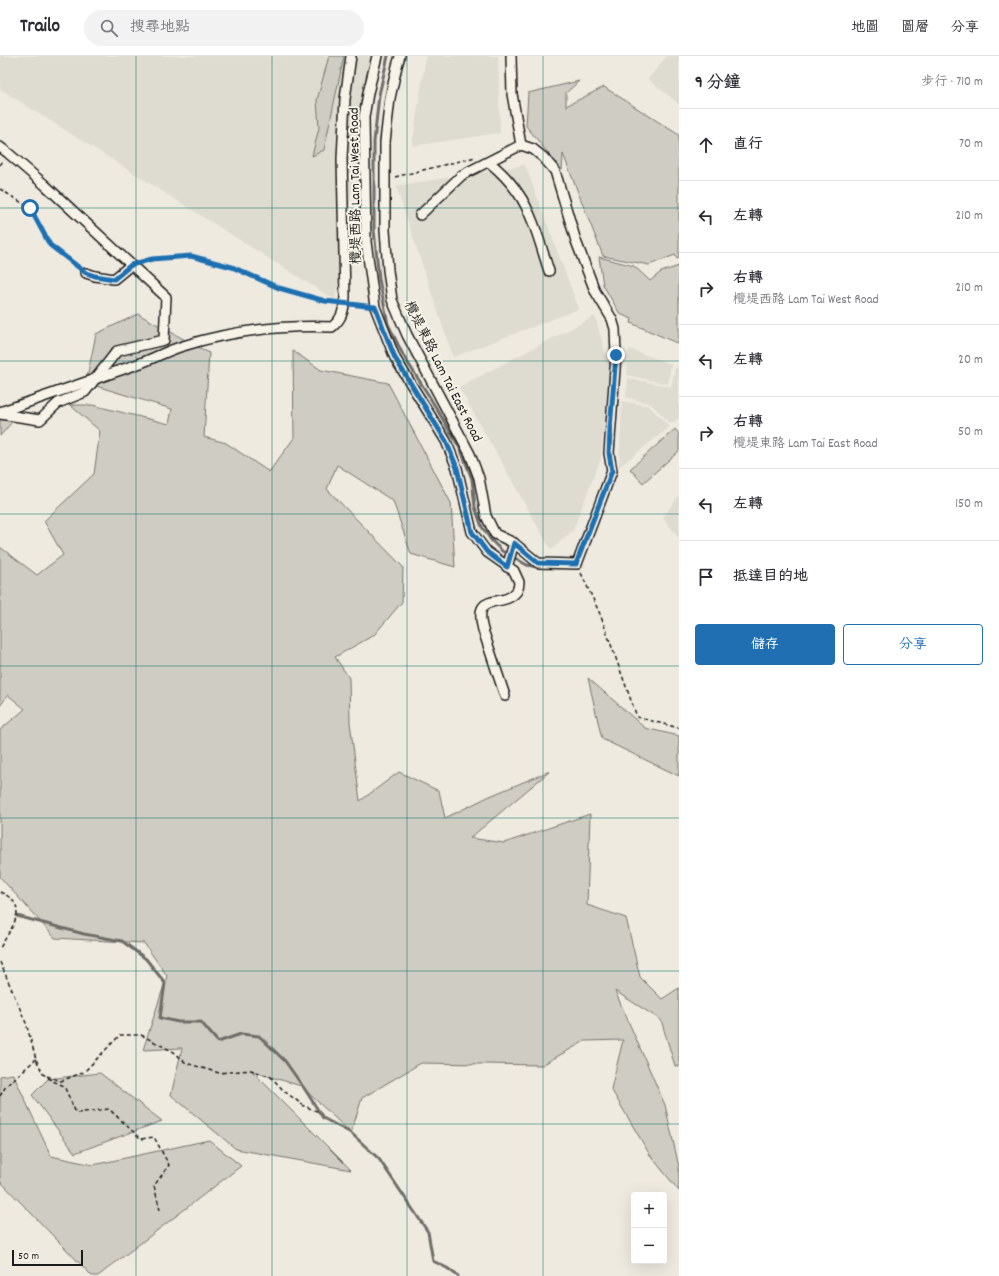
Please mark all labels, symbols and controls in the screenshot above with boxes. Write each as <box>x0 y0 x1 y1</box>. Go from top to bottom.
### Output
search box <box>84 10 364 46</box>
text: Trailo <box>20 14 60 41</box>
icon: search <box>98 17 120 39</box>
text: 搜尋地點 <box>130 17 190 39</box>
text: 地圖 <box>851 18 879 38</box>
text: 圖層 <box>901 18 929 38</box>
text: 分享 <box>951 18 979 38</box>
text: 9 分鐘 <box>695 72 741 96</box>
text: 步行 · 710 m <box>921 73 983 92</box>
street label: 欖堤西路 Lam Tai West Road <box>345 107 367 265</box>
icon: ahead <box>695 134 717 156</box>
text: 直行 <box>733 134 763 156</box>
text: 70 m <box>959 135 983 154</box>
route start <box>21 199 39 217</box>
icon: left <box>695 206 717 228</box>
text: 左轉 <box>733 206 763 228</box>
text: 210 m <box>955 207 983 226</box>
text: 右轉 <box>733 268 763 290</box>
icon: right <box>695 278 717 300</box>
text: 210 m <box>955 279 983 298</box>
text: 欖堤西路 Lam Tai West Road <box>733 291 879 310</box>
street label: 欖堤東路 Lam Tai East Road <box>398 298 486 446</box>
route end <box>607 346 625 364</box>
icon: left <box>695 350 717 372</box>
text: 左轉 <box>733 350 763 372</box>
text: 20 m <box>958 351 983 370</box>
text: 右轉 <box>733 412 763 434</box>
icon: right <box>695 422 717 444</box>
text: 50 m <box>958 423 983 442</box>
text: 欖堤東路 Lam Tai East Road <box>733 435 878 454</box>
icon: left <box>695 494 717 516</box>
text: 左轉 <box>733 494 763 516</box>
text: 150 m <box>955 495 983 514</box>
icon: arrive <box>695 566 717 588</box>
text: 抵達目的地 <box>733 566 808 588</box>
button: 儲存 <box>695 624 835 665</box>
button: 分享 <box>843 624 983 665</box>
map controls <box>631 1192 667 1264</box>
button: + <box>631 1192 667 1228</box>
button: − <box>631 1228 667 1264</box>
scale bar <box>12 1248 83 1267</box>
text: 50 m <box>18 1249 39 1265</box>

